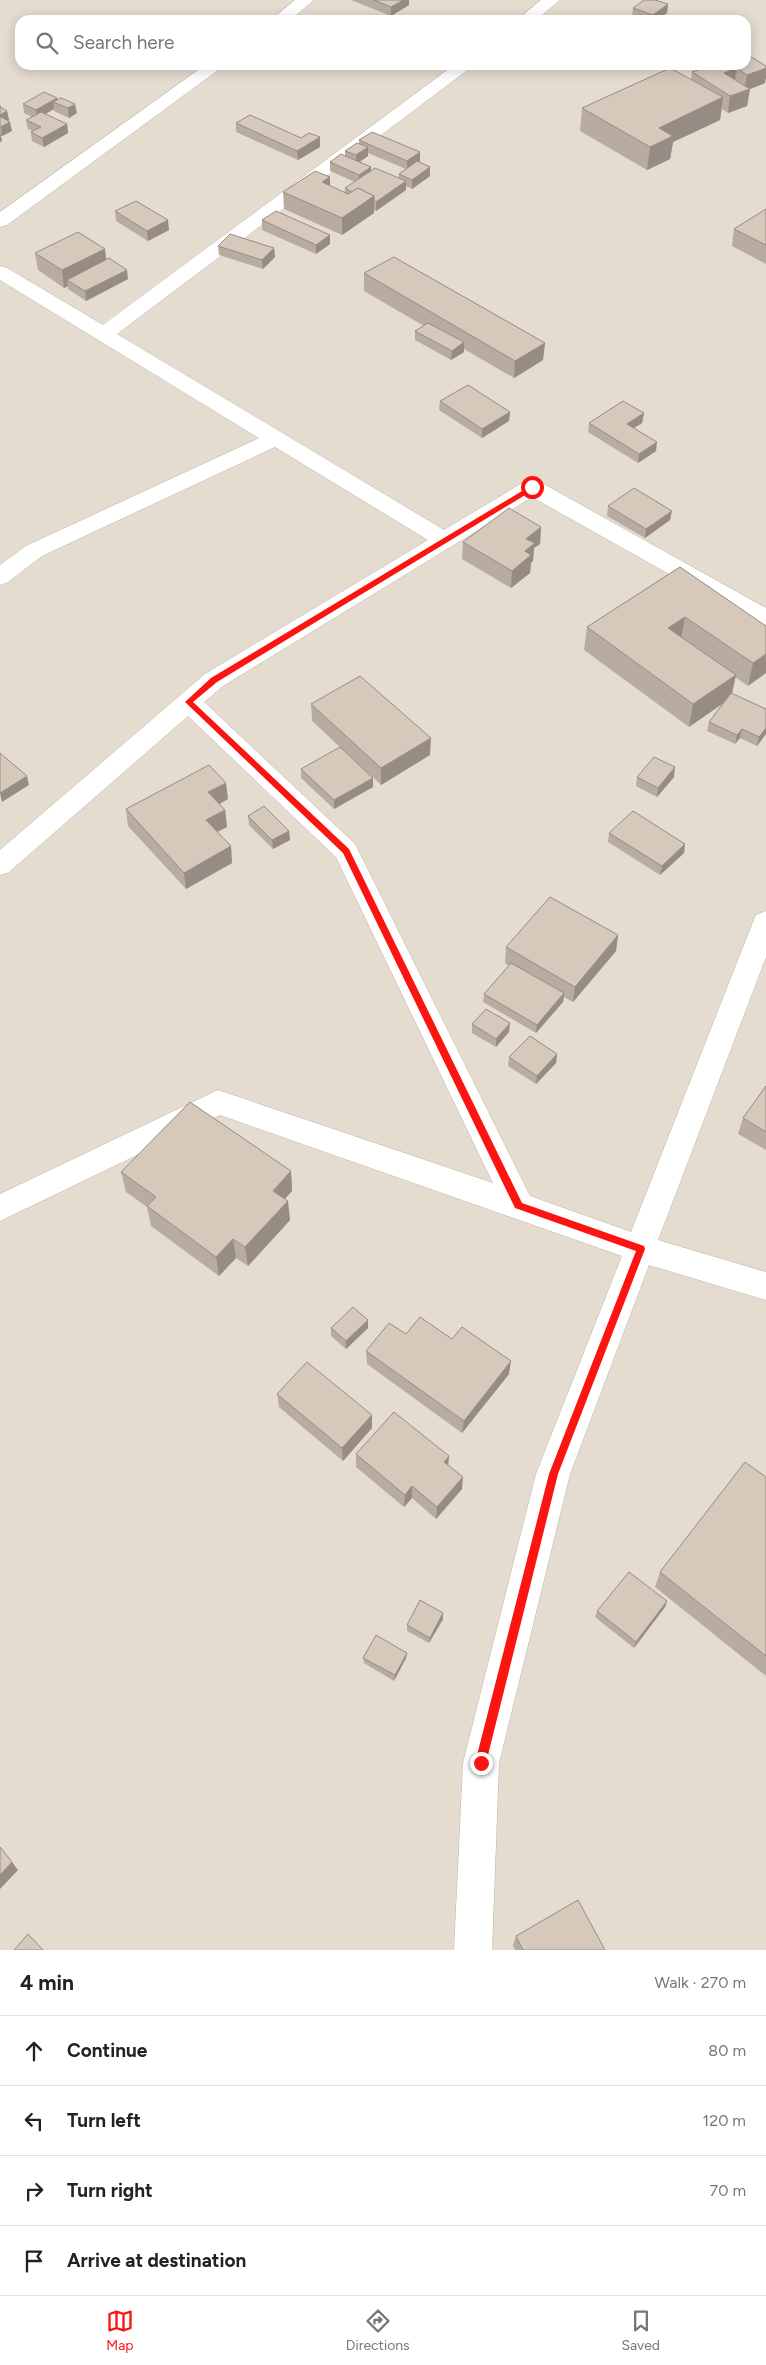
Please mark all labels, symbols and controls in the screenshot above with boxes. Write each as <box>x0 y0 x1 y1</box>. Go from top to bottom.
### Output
search box <box>15 15 751 70</box>
icon: search <box>33 29 61 57</box>
text: Search here <box>73 31 175 54</box>
route start <box>521 476 544 499</box>
route end <box>470 1752 493 1775</box>
text: 4 min <box>20 1970 74 1995</box>
text: Walk · 270 m <box>655 1973 746 1992</box>
icon: ahead <box>20 2037 48 2065</box>
text: Continue <box>67 2039 147 2062</box>
text: 80 m <box>708 2041 746 2060</box>
icon: left <box>20 2107 48 2135</box>
text: Turn left <box>67 2109 141 2132</box>
text: 120 m <box>703 2111 746 2130</box>
icon: right <box>20 2177 48 2205</box>
text: Turn right <box>67 2179 153 2202</box>
text: 70 m <box>710 2181 746 2200</box>
icon: arrive <box>20 2247 48 2275</box>
text: Arrive at destination <box>67 2249 246 2272</box>
tab: Map <box>106 2307 134 2354</box>
tab: Directions <box>346 2307 410 2354</box>
tab: Saved <box>621 2307 660 2354</box>

